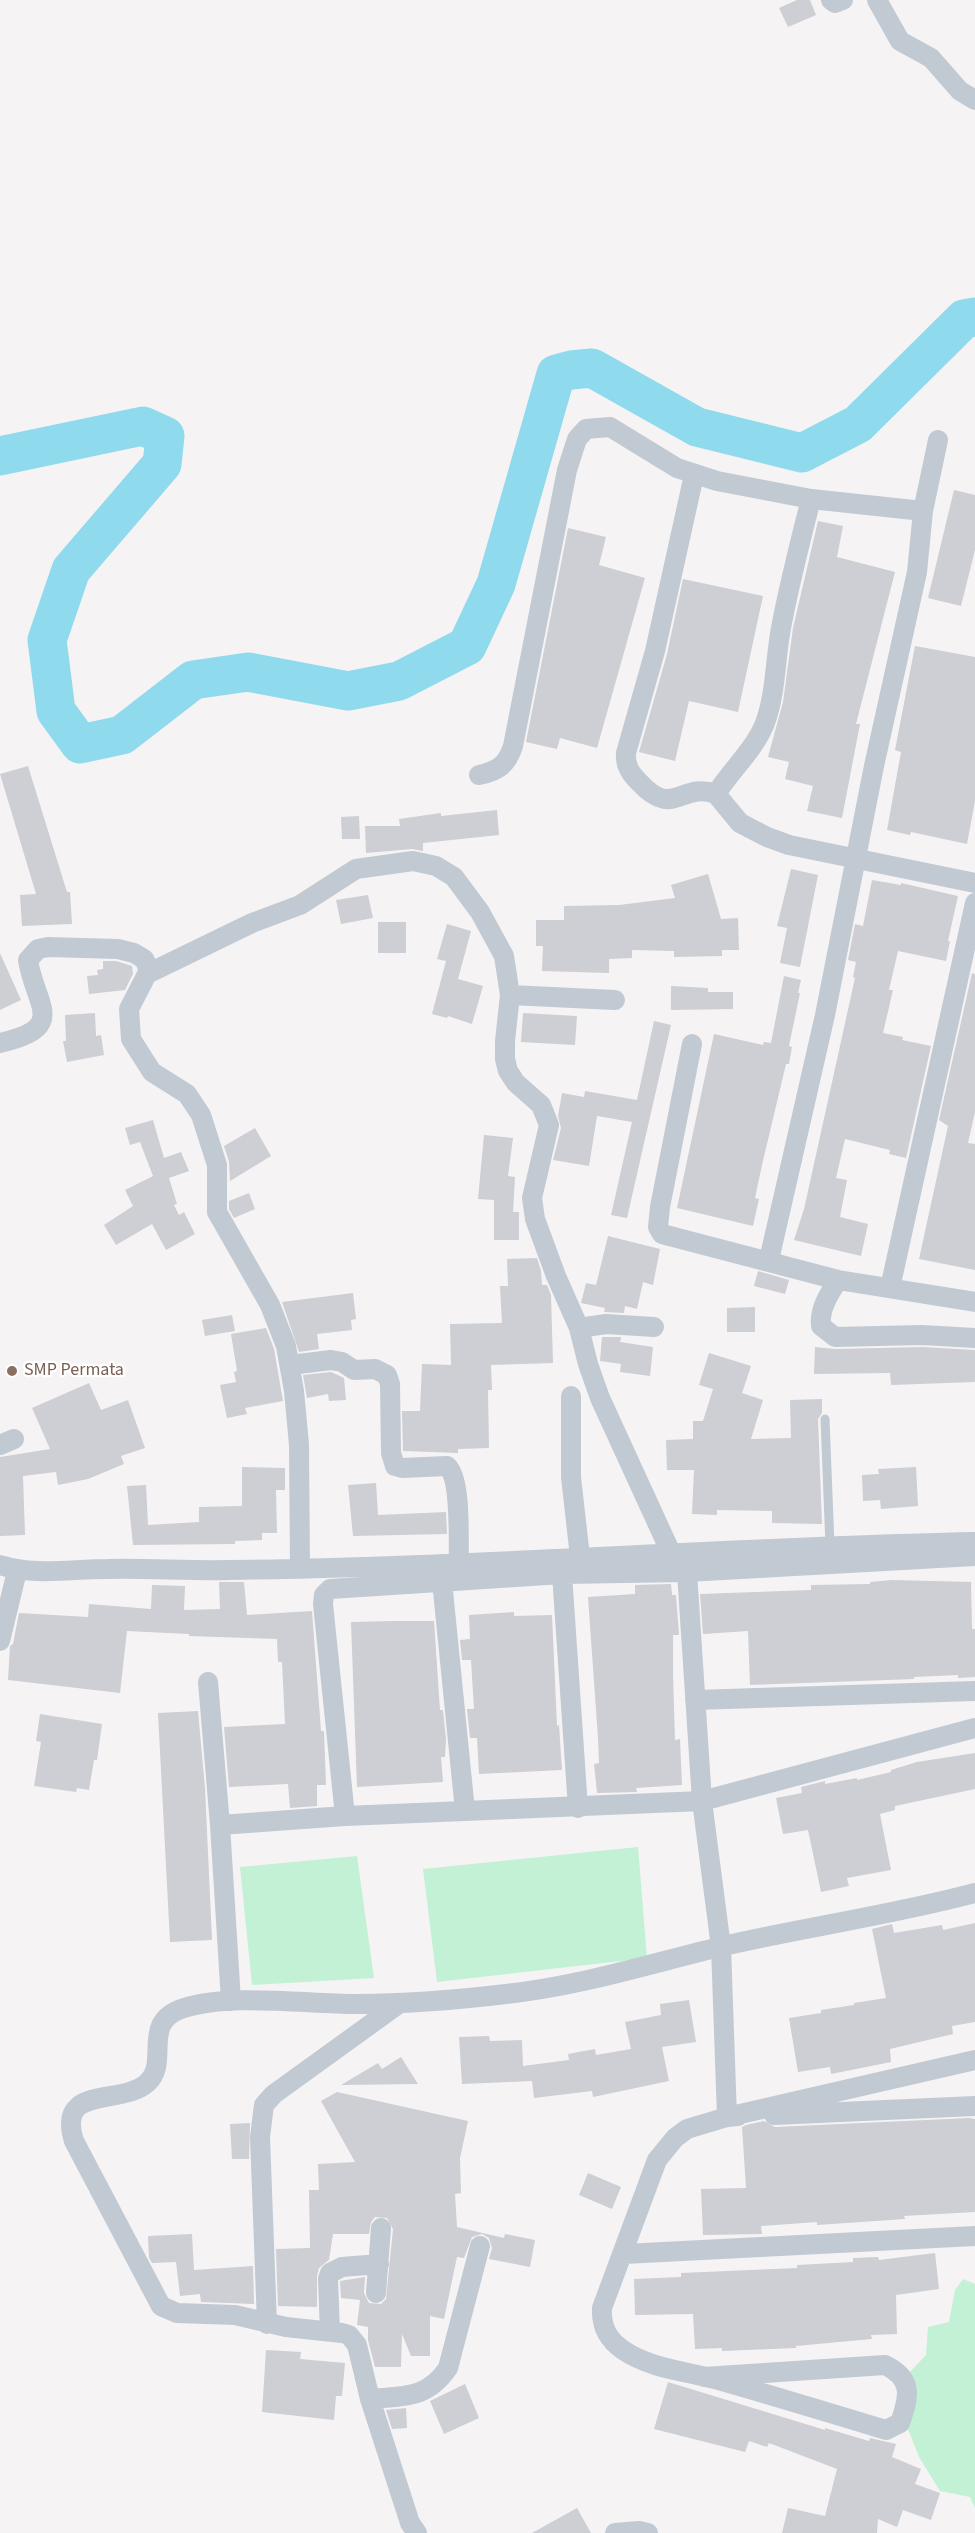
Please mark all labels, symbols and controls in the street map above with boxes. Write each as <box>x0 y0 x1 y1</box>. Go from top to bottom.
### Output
place label: SMP Permata <box>24 1360 124 1382</box>
marker: SMP Permata <box>5 1364 19 1378</box>

